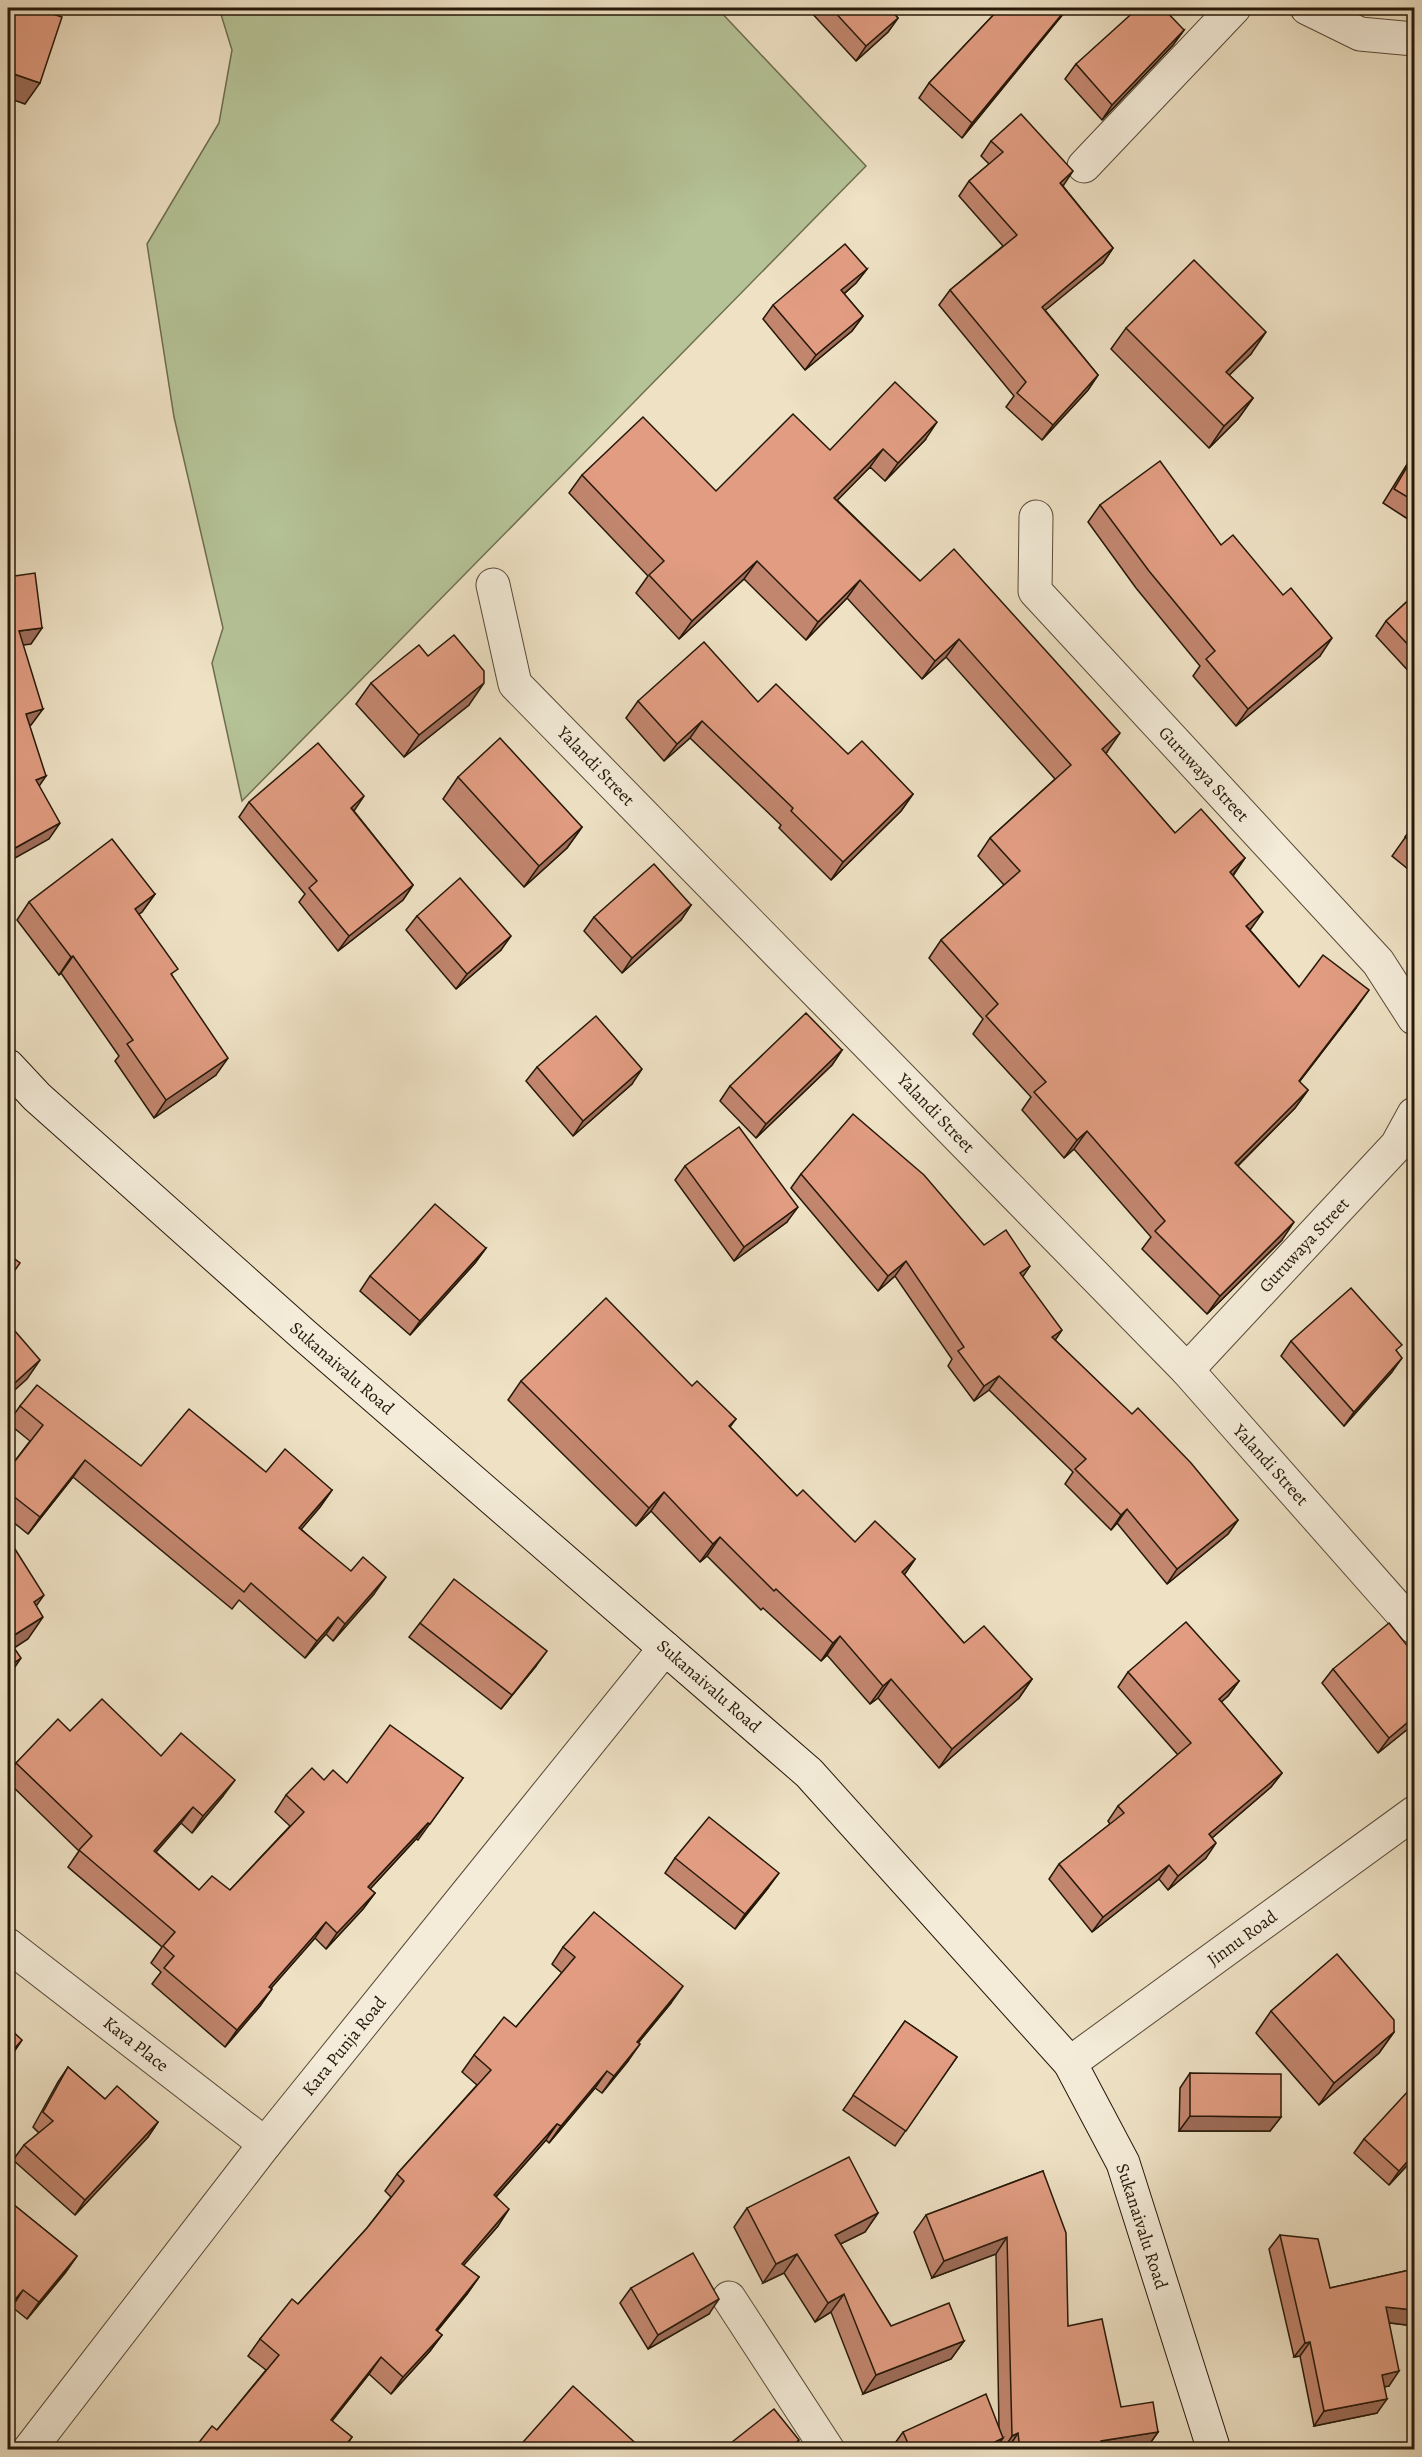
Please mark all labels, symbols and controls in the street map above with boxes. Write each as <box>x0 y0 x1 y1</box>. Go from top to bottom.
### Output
street label: Yalandi Street <box>551 720 640 811</box>
street label: Guruwaya Street <box>1153 721 1255 827</box>
street label: Yalandi Street <box>891 1067 980 1158</box>
street label: Guruwaya Street <box>1253 1192 1355 1298</box>
street label: Sukanaivalu Road <box>285 1316 400 1420</box>
street label: Yalandi Street <box>1227 1418 1314 1511</box>
street label: Sukanaivalu Road <box>652 1634 767 1738</box>
street label: Jinnu Road <box>1202 1904 1282 1972</box>
street label: Kara Punja Road <box>296 1991 392 2101</box>
street label: Kava Place <box>98 2011 174 2077</box>
street label: Sukanaivalu Road <box>1110 2160 1174 2292</box>

